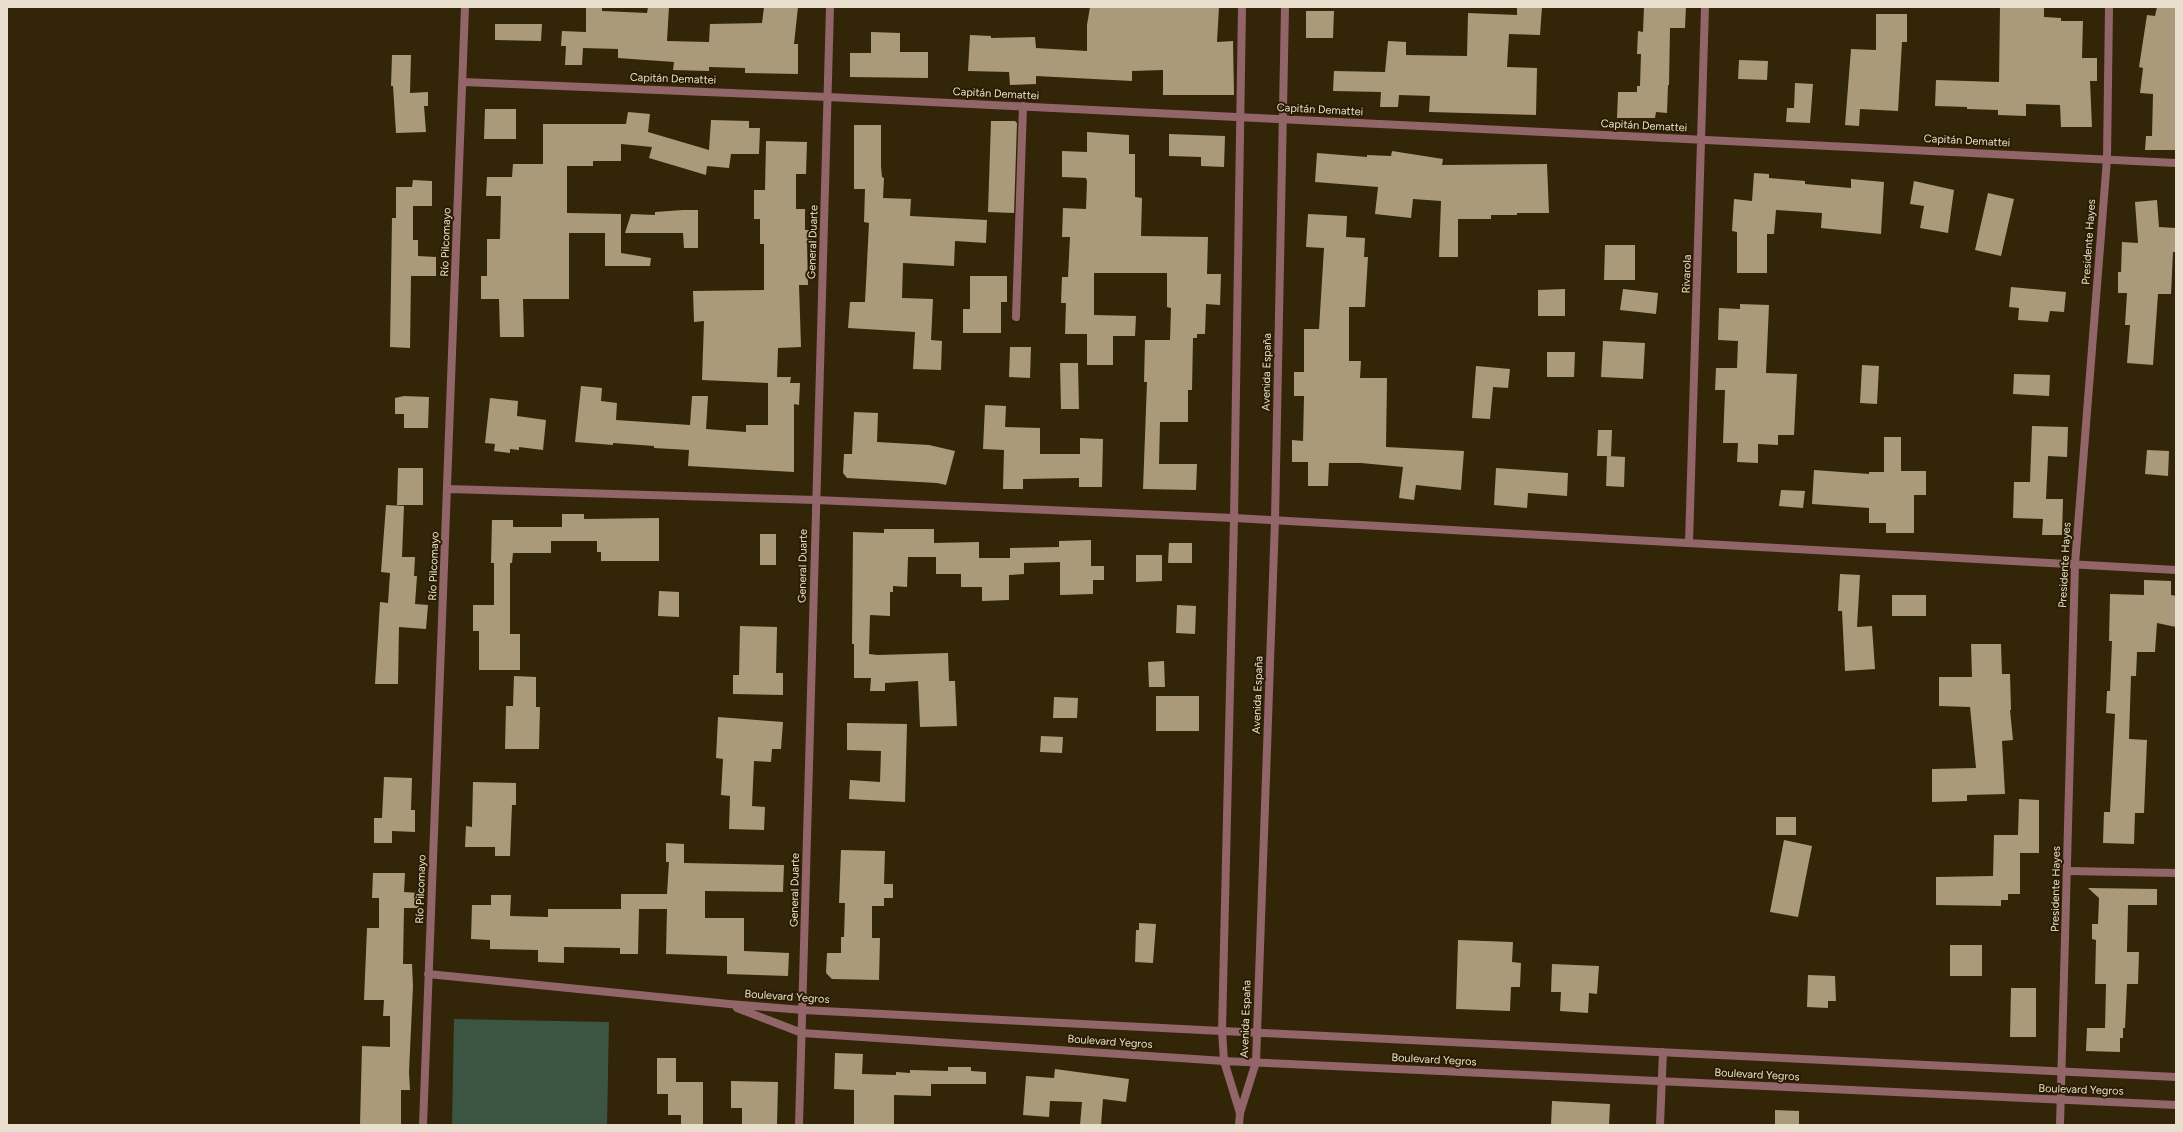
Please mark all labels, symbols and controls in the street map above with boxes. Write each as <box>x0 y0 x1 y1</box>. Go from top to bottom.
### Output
street label: Capitán Demattei <box>630 71 716 87</box>
street label: Capitán Demattei <box>952 85 1040 103</box>
street label: Capitán Demattei <box>1276 101 1364 119</box>
street label: Capitán Demattei <box>1600 117 1688 135</box>
street label: Capitán Demattei <box>1923 132 2011 150</box>
street label: Presidente Hayes <box>2079 199 2099 285</box>
street label: General Duarte <box>805 205 821 279</box>
street label: Río Pilcomayo <box>438 207 454 277</box>
street label: Rivarola <box>1680 254 1694 294</box>
street label: Avenida España <box>1260 333 1274 411</box>
street label: Presidente Hayes <box>2056 522 2074 608</box>
street label: General Duarte <box>796 529 810 603</box>
street label: Río Pilcomayo <box>426 531 442 601</box>
street label: Avenida España <box>1250 656 1266 734</box>
street label: Presidente Hayes <box>2049 846 2063 932</box>
street label: General Duarte <box>788 853 802 927</box>
street label: Río Pilcomayo <box>413 854 429 924</box>
street label: Avenida España <box>1238 980 1254 1058</box>
street label: Boulevard Yegros <box>744 987 830 1007</box>
street label: Boulevard Yegros <box>1067 1032 1153 1052</box>
street label: Boulevard Yegros <box>1391 1051 1477 1069</box>
street label: Boulevard Yegros <box>1714 1066 1800 1084</box>
street label: Boulevard Yegros <box>2038 1082 2124 1098</box>

